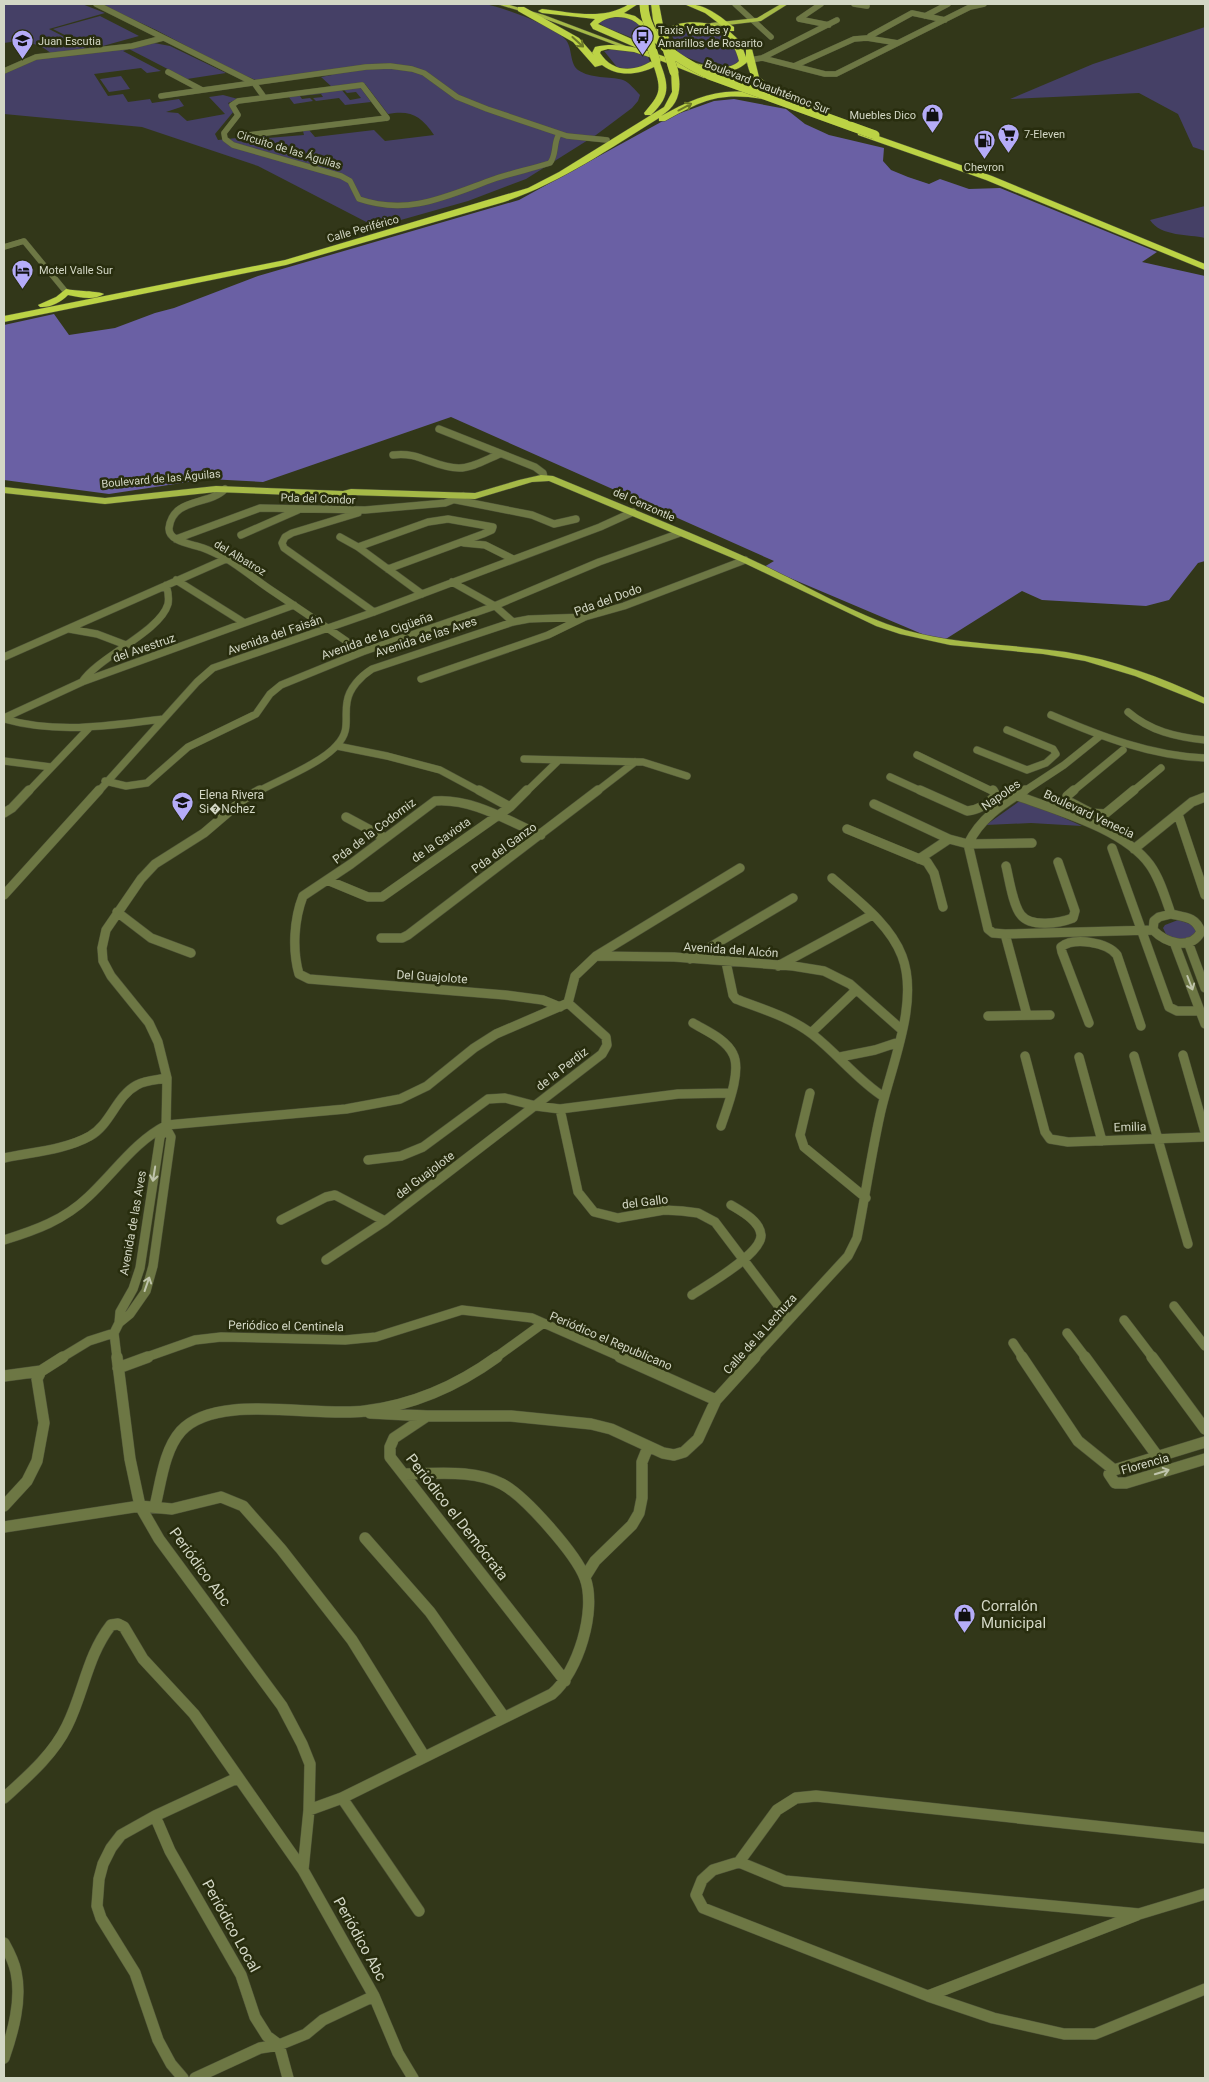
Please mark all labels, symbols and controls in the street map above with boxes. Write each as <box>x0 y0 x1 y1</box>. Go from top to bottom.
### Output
bus stop icon: Taxis Verdes y Amarillos de Rosarito <box>630 24 654 55</box>
place label: Taxis Verdes y Amarillos de Rosarito <box>658 24 763 50</box>
school or university icon: Juan Escutia <box>10 29 34 60</box>
place label: Juan Escutia <box>38 35 101 48</box>
one-way arrow <box>571 36 584 48</box>
street label: Boulevard Cuauhtémoc Sur <box>703 57 832 117</box>
one-way arrow <box>677 102 692 112</box>
shop icon: Muebles Dico <box>920 103 944 134</box>
place label: Muebles Dico <box>849 109 916 122</box>
supermarket icon: 7-Eleven <box>996 122 1020 153</box>
street label: Circuito de las Águilas <box>235 128 343 172</box>
place label: 7-Eleven <box>1024 128 1065 141</box>
fuel station icon: Chevron <box>972 129 996 160</box>
place label: Chevron <box>964 161 1004 174</box>
street label: Calle Periférico <box>326 213 400 245</box>
hotel icon: Motel Valle Sur <box>11 258 35 289</box>
place label: Motel Valle Sur <box>39 264 113 277</box>
street label: Boulevard de las Águilas <box>101 467 221 491</box>
street label: del Cenzontle <box>611 486 677 524</box>
street label: Pda del Condor <box>280 491 356 507</box>
street label: del Albatroz <box>212 537 269 579</box>
street label: Pda del Dodo <box>572 581 644 619</box>
street label: Avenida de la Cigüeña <box>319 609 435 663</box>
street label: Avenida del Faisán <box>226 612 324 658</box>
street label: Avenida de las Aves <box>373 614 479 660</box>
street label: del Avestruz <box>111 631 177 665</box>
street label: Napoles <box>979 777 1023 813</box>
street label: Boulevard Venecia <box>1041 787 1137 841</box>
place label: Elena Rivera Si�Nchez <box>199 788 264 817</box>
school or university icon: Elena Rivera Si�Nchez <box>171 790 195 821</box>
street label: Pda de la Codorniz <box>330 795 418 867</box>
street label: de la Gaviota <box>409 814 473 866</box>
street label: Pda del Ganzo <box>469 820 539 876</box>
street label: Avenida del Alcón <box>683 940 779 960</box>
street label: Del Guajolote <box>396 968 468 986</box>
one-way arrow <box>1186 975 1195 990</box>
street label: de la Perdiz <box>533 1044 591 1094</box>
street label: Emilia <box>1113 1119 1147 1135</box>
street label: del Guajolote <box>393 1148 457 1202</box>
one-way arrow <box>148 1166 158 1182</box>
street label: Avenida de las Aves <box>117 1170 149 1276</box>
street label: del Gallo <box>621 1192 669 1212</box>
one-way arrow <box>143 1276 153 1292</box>
street label: Calle de la Lechuza <box>720 1291 800 1377</box>
street label: Periódico el Republicano <box>548 1309 674 1373</box>
street label: Periódico el Centinela <box>228 1318 344 1334</box>
street label: Periódico el Demócrata <box>402 1450 512 1584</box>
street label: Florencia <box>1119 1451 1171 1477</box>
one-way arrow <box>1154 1467 1170 1477</box>
street label: Periódico Abc <box>165 1524 235 1610</box>
place label: Corralón Municipal <box>981 1597 1046 1632</box>
shop icon: Corralón Municipal <box>953 1603 977 1634</box>
street label: Periódico Local <box>198 1877 264 1975</box>
street label: Periódico Abc <box>330 1894 390 1984</box>

